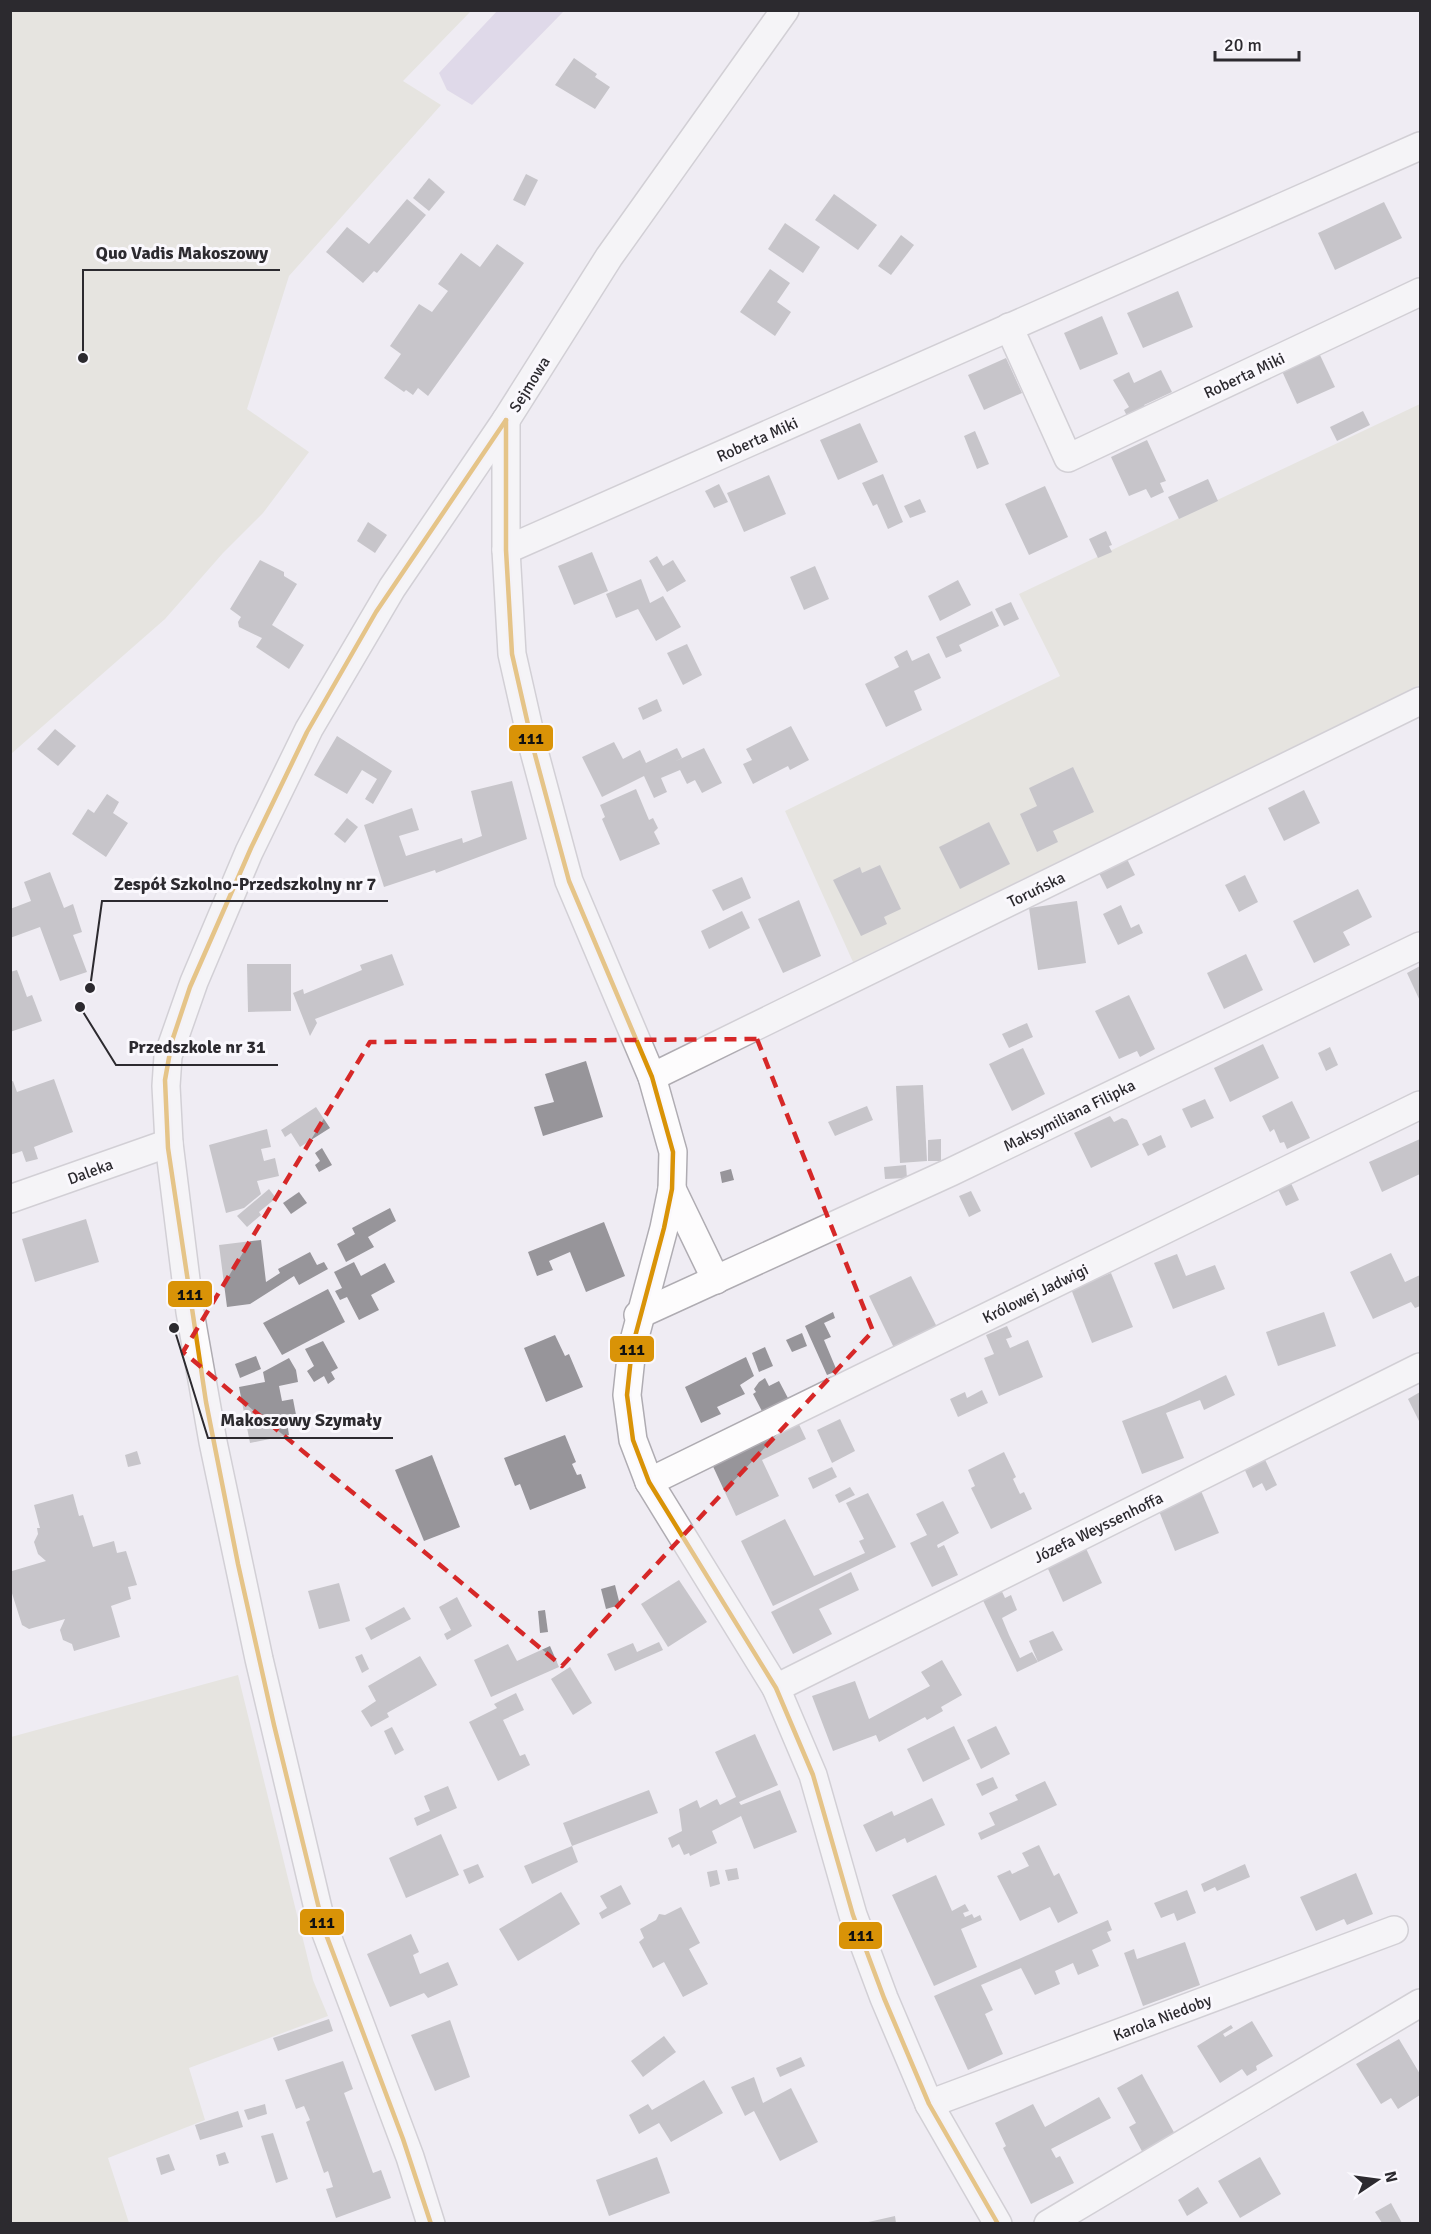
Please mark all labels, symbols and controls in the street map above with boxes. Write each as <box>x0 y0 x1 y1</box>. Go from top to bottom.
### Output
scale bar <box>1215 24 1299 62</box>
text: 20 m <box>1224 34 1262 56</box>
callout: Quo Vadis Makoszowy <box>83 234 280 270</box>
text: Quo Vadis Makoszowy <box>96 242 268 264</box>
street label: Roberta Miki <box>1201 348 1288 403</box>
street label: Sejmowa <box>505 353 555 416</box>
street label: Roberta Miki <box>714 413 801 467</box>
line badge: 111 <box>508 724 554 752</box>
text: 111 <box>518 729 544 749</box>
callout: Zespół Szkolno-Przedszkolny nr 7 <box>102 865 388 901</box>
street label: Toruńska <box>1004 867 1068 912</box>
text: Zespół Szkolno-Przedszkolny nr 7 <box>114 873 377 895</box>
callout: Przedszkole nr 31 <box>116 1029 278 1065</box>
text: Przedszkole nr 31 <box>128 1036 266 1058</box>
street label: Maksymiliana Filipka <box>1000 1075 1139 1157</box>
street label: Daleka <box>65 1155 116 1189</box>
street label: Królowej Jadwigi <box>979 1260 1092 1328</box>
line badge: 111 <box>167 1280 213 1308</box>
text: 111 <box>177 1285 203 1305</box>
line badge: 111 <box>609 1335 655 1363</box>
text: 111 <box>619 1340 645 1360</box>
callout: Makoszowy Szymały <box>208 1402 393 1438</box>
text: Makoszowy Szymały <box>220 1409 382 1431</box>
street label: Józefa Weyssenhoffa <box>1030 1488 1166 1568</box>
line badge: 111 <box>299 1908 345 1936</box>
text: 111 <box>309 1913 335 1933</box>
line badge: 111 <box>838 1921 883 1950</box>
text: 111 <box>848 1926 874 1946</box>
street label: Karola Niedoby <box>1110 1990 1215 2046</box>
north arrow <box>1347 2150 1407 2210</box>
text: N <box>1380 2169 1402 2185</box>

